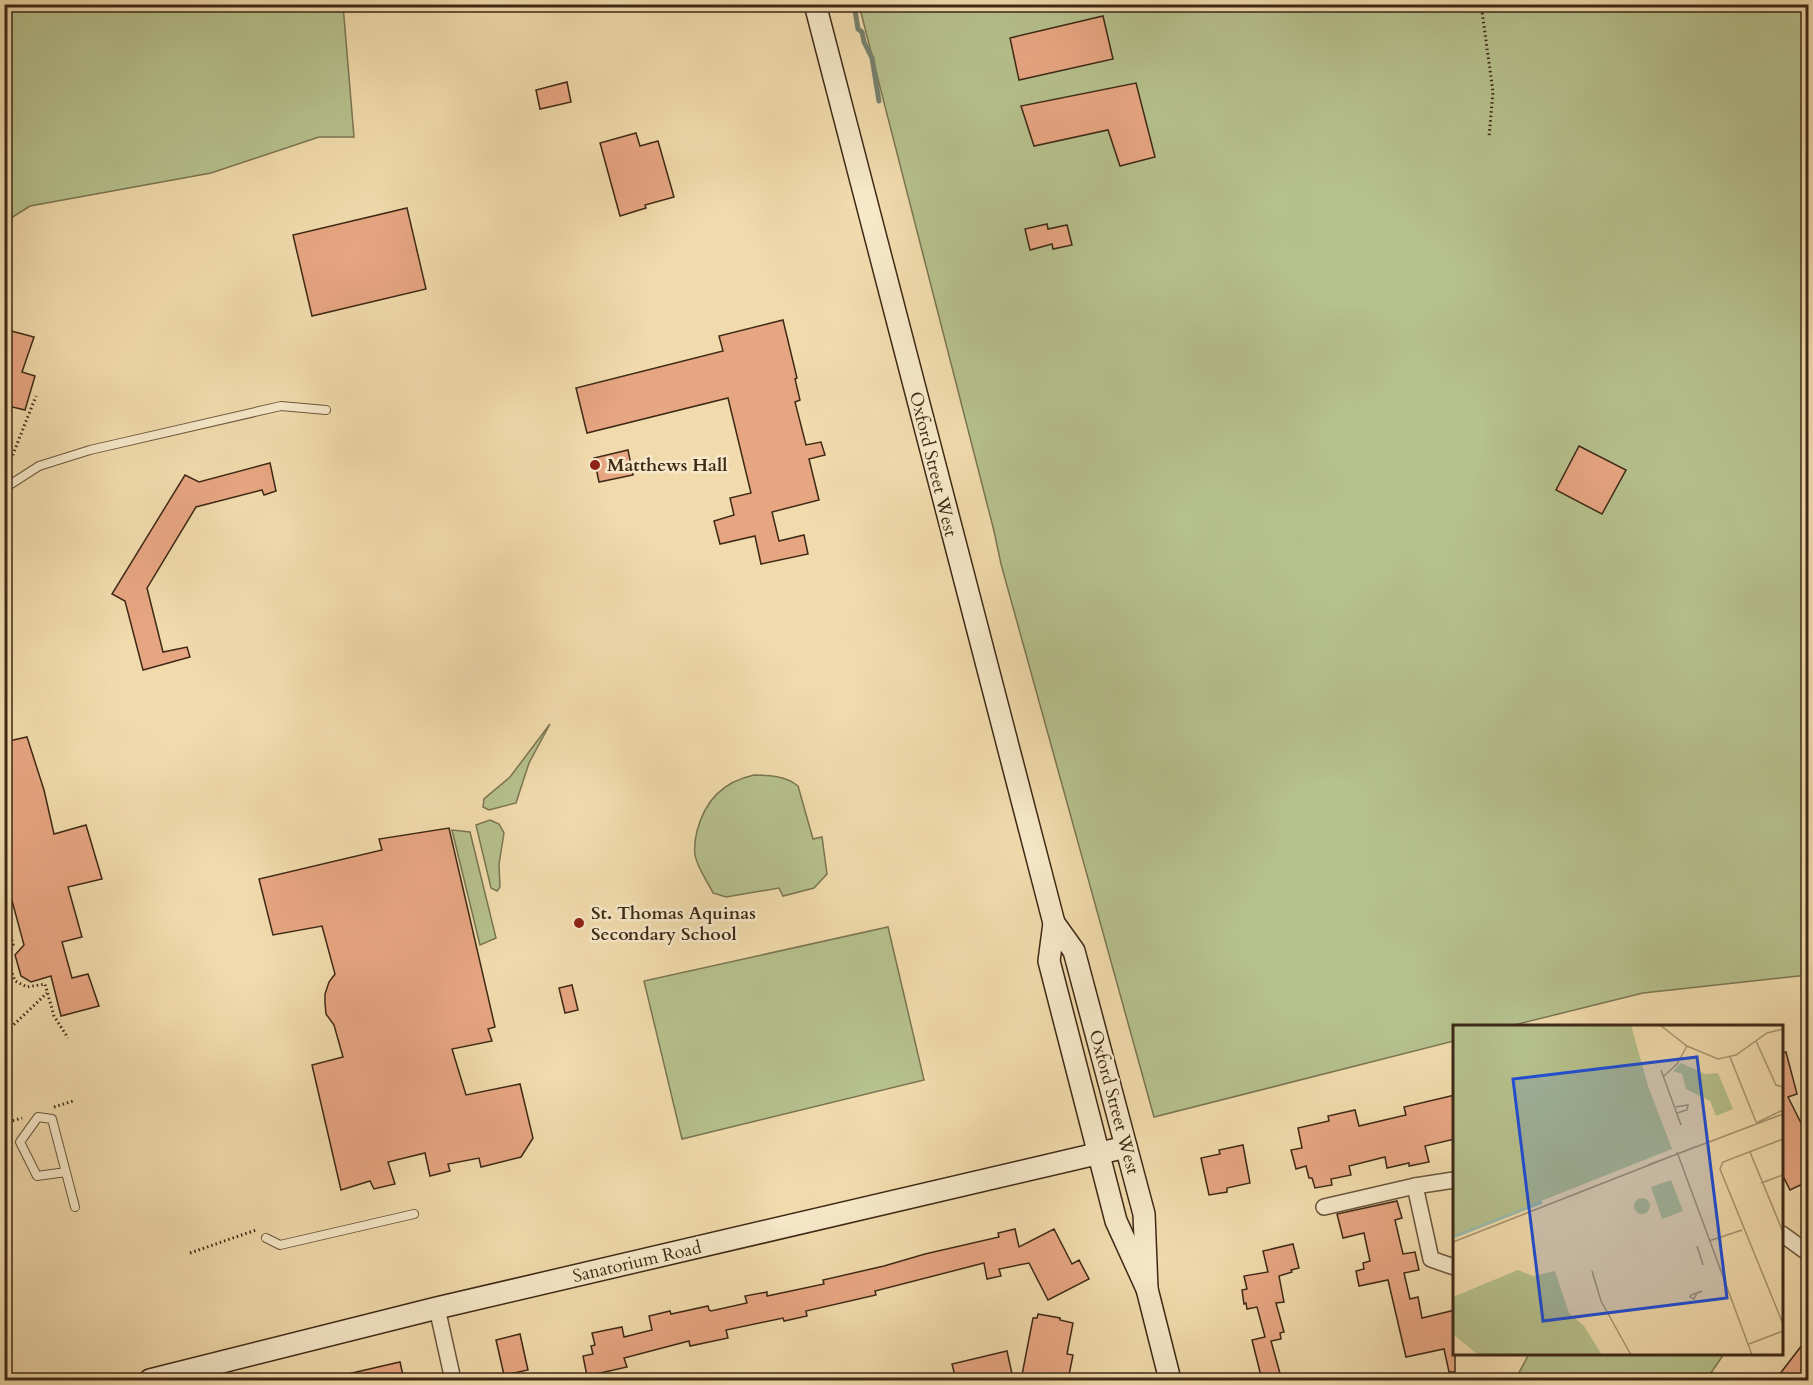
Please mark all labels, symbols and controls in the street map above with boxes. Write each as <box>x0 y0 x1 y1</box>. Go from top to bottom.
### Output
street label: Oxford Street West <box>903 389 963 539</box>
place label: Matthews Hall <box>607 453 728 478</box>
marker: Matthews Hall <box>588 458 602 472</box>
place label: St. Thomas Aquinas Secondary School <box>591 901 756 947</box>
marker: St. Thomas Aquinas Secondary School <box>572 916 586 930</box>
inset map <box>1453 1025 1783 1355</box>
street label: Oxford Street West <box>1083 1027 1145 1177</box>
street label: Sanatorium Road <box>570 1235 704 1289</box>

